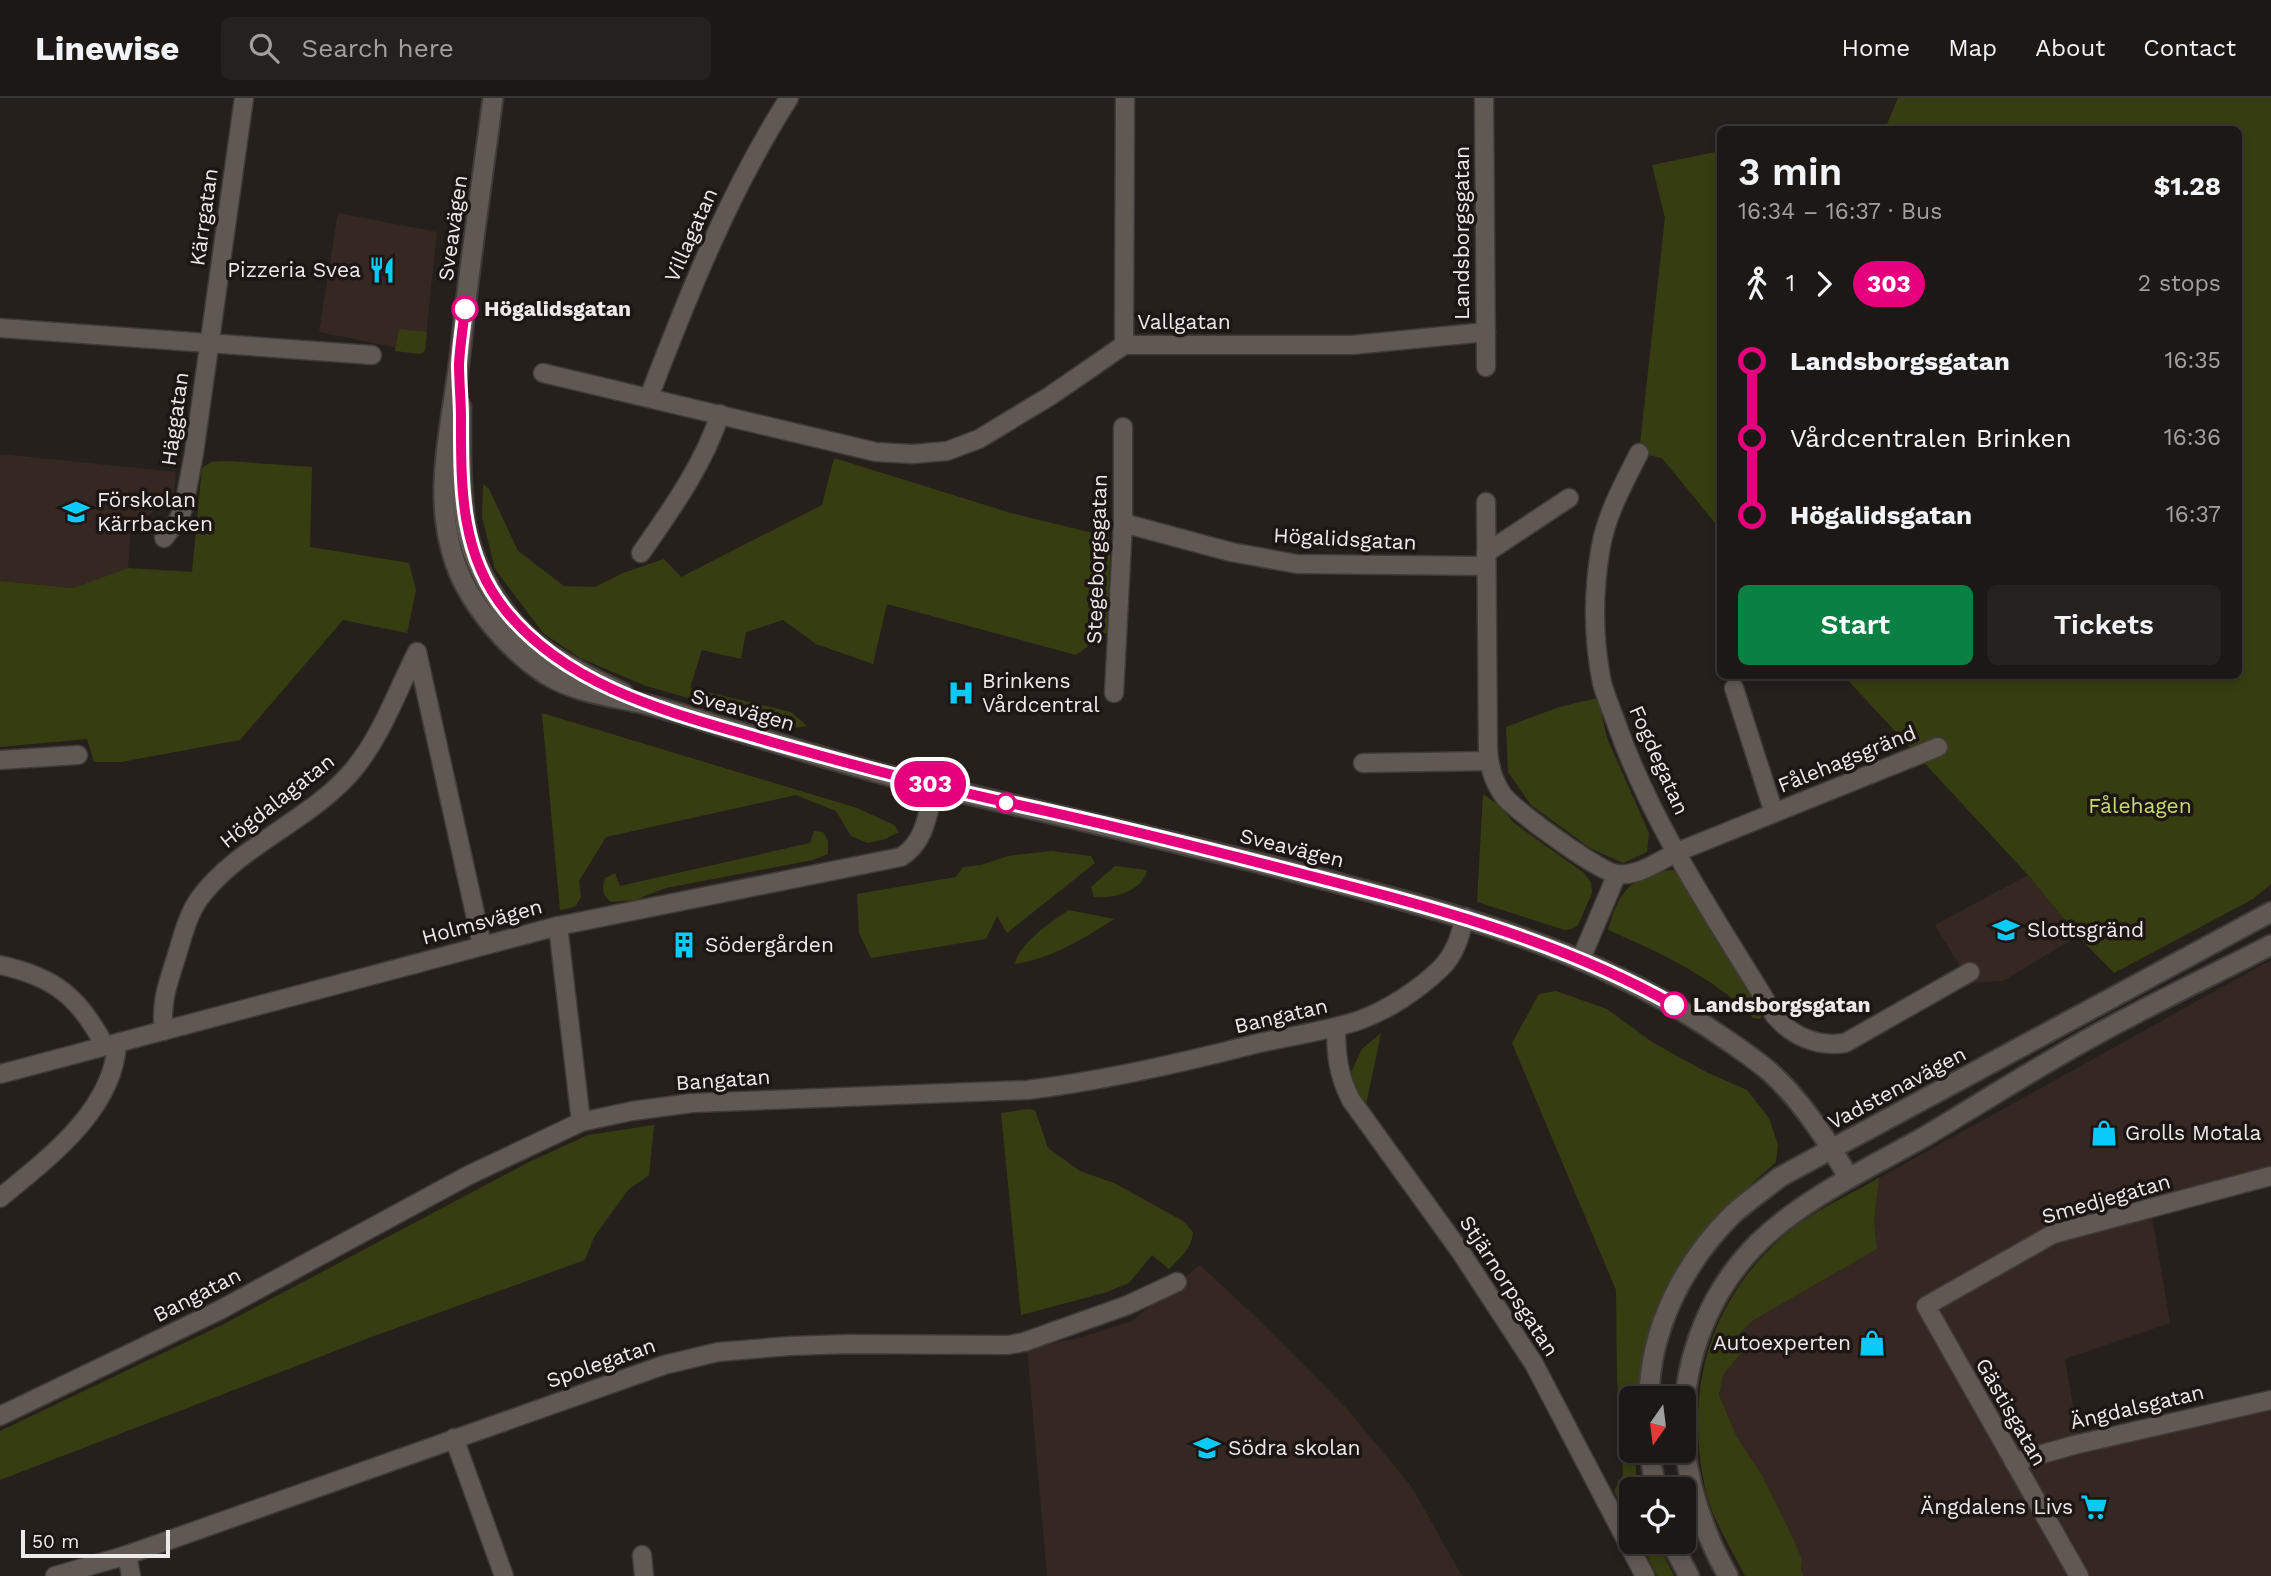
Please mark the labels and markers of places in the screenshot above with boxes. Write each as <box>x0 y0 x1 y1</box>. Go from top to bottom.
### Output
restaurant icon: Pizzeria Svea <box>367 255 397 285</box>
place label: Pizzeria Svea <box>227 257 361 282</box>
marker: Högalidsgatan <box>452 296 478 322</box>
place label: Högalidsgatan <box>484 296 631 321</box>
place label: Förskolan Kärrbacken <box>97 487 213 536</box>
school or university icon: Förskolan Kärrbacken <box>61 497 91 527</box>
place label: Brinkens Vårdcentral <box>982 668 1100 717</box>
hospital icon: Brinkens Vårdcentral <box>946 678 976 708</box>
unlabelled marker <box>996 793 1016 813</box>
school or university icon: Slottsgränd <box>1991 915 2021 945</box>
place label: Slottsgränd <box>2027 917 2144 942</box>
building icon: Södergården <box>669 930 699 960</box>
place label: Södergården <box>705 932 834 957</box>
marker: Landsborgsgatan <box>1661 992 1687 1018</box>
place label: Landsborgsgatan <box>1693 992 1871 1017</box>
shop icon: Grolls Motala <box>2089 1118 2119 1148</box>
place label: Grolls Motala <box>2125 1120 2261 1145</box>
shop icon: Autoexperten <box>1857 1328 1887 1358</box>
place label: Autoexperten <box>1713 1330 1851 1355</box>
school or university icon: Södra skolan <box>1192 1433 1222 1463</box>
place label: Södra skolan <box>1228 1435 1361 1460</box>
supermarket icon: Ängdalens Livs <box>2079 1492 2109 1522</box>
place label: Ängdalens Livs <box>1920 1494 2073 1519</box>

